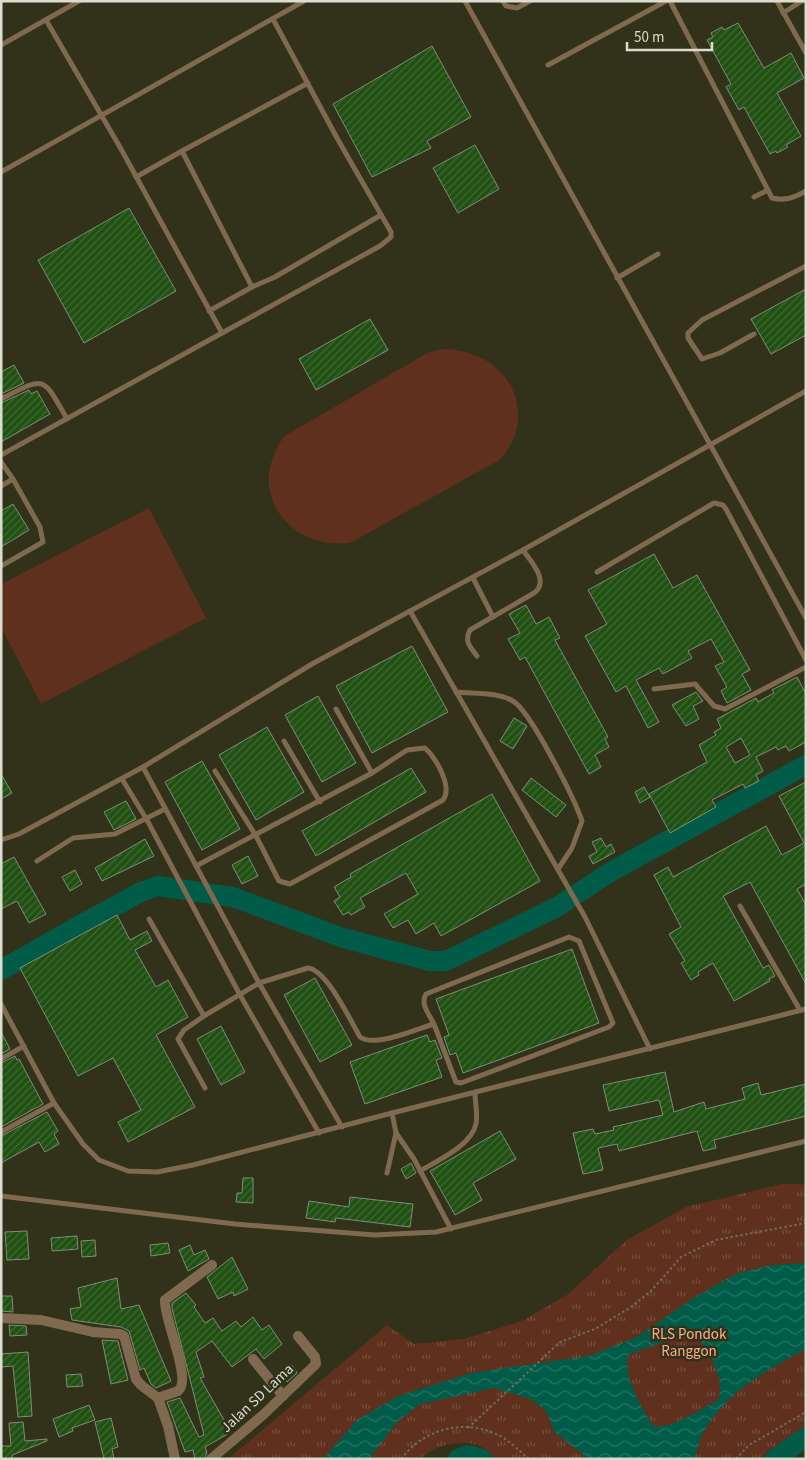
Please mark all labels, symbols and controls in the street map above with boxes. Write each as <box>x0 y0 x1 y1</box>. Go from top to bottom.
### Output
scale bar <box>627 20 712 52</box>
text: 50 m <box>634 27 664 48</box>
park label: RLS Pondok Ranggon <box>652 1324 727 1362</box>
street label: Jalan SD Lama <box>216 1359 298 1438</box>

